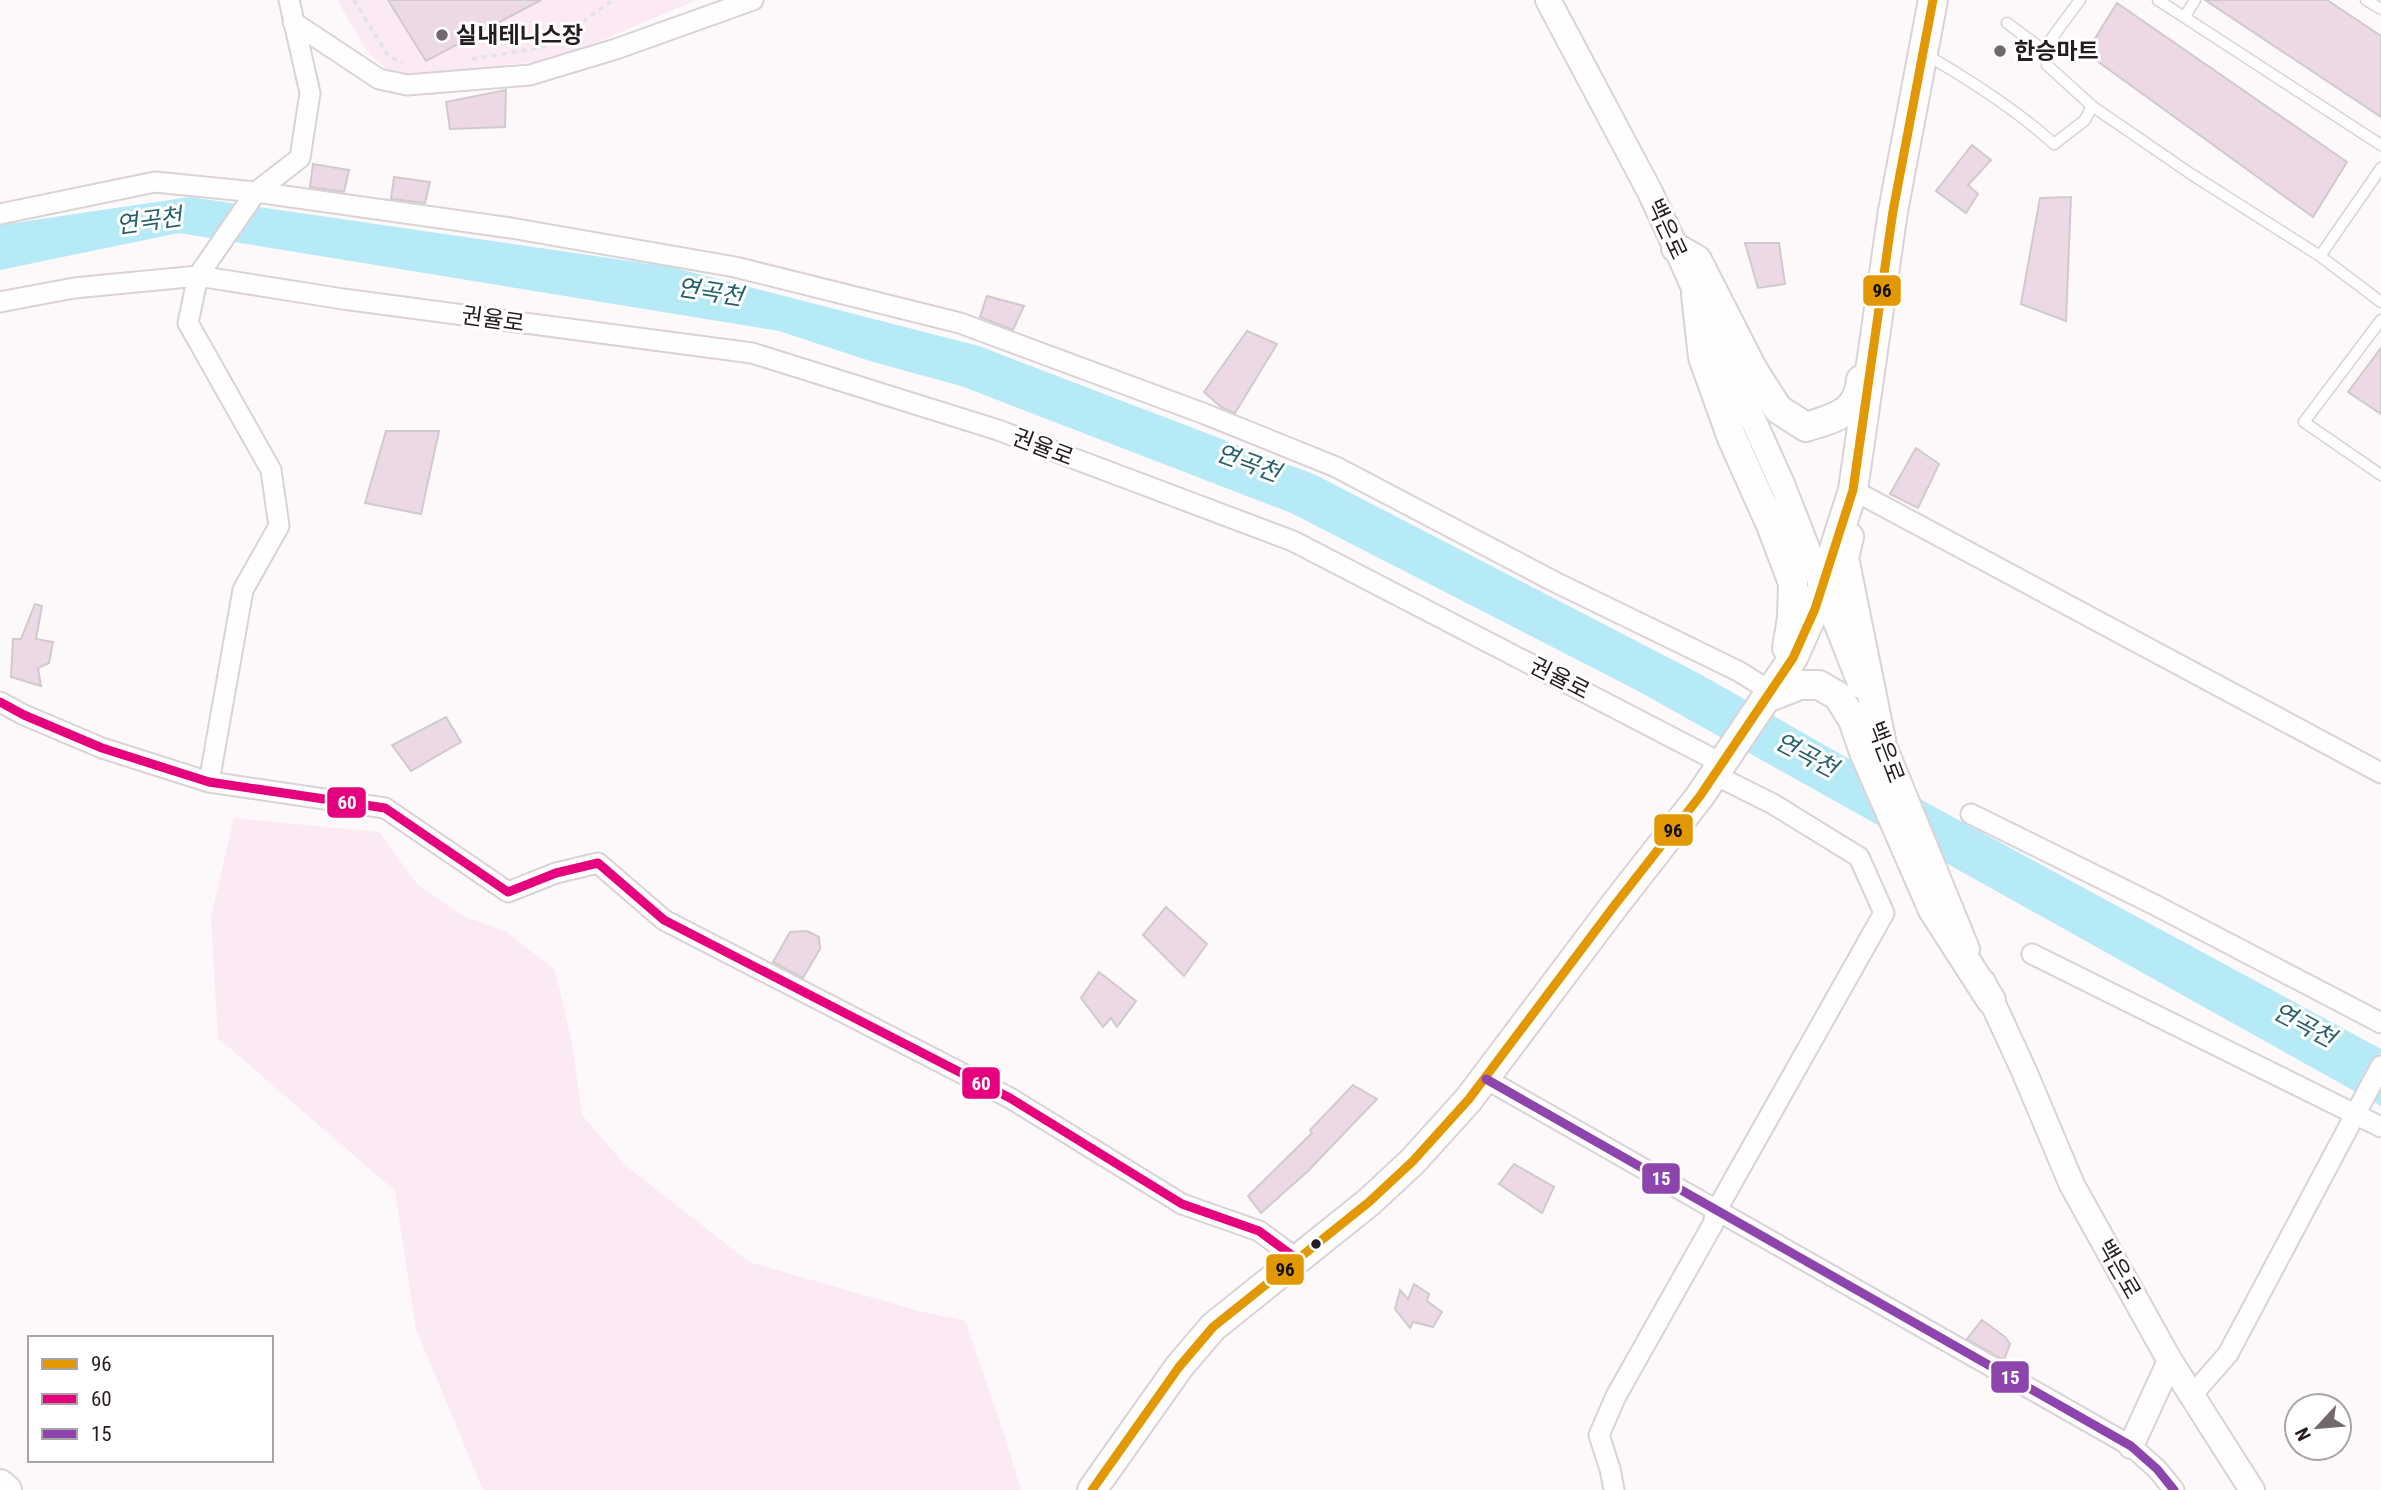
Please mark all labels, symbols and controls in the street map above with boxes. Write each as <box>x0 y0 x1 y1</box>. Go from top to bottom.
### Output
place label: 실내테니스장 <box>456 22 583 49</box>
marker: 실내테니스장 <box>434 27 450 43</box>
place label: 한승마트 <box>2014 38 2099 65</box>
marker: 한승마트 <box>1992 43 2008 59</box>
street label: 백은로 <box>1641 195 1692 264</box>
water label: 연곡천 <box>114 202 187 239</box>
water label: 연곡천 <box>675 273 748 311</box>
line badge: 96 <box>1862 274 1902 307</box>
text: 96 <box>1872 279 1892 302</box>
street label: 권율로 <box>460 302 526 337</box>
street label: 권율로 <box>1008 423 1077 471</box>
water label: 연곡천 <box>1212 439 1287 488</box>
street label: 권율로 <box>1525 652 1594 705</box>
street label: 백은로 <box>1862 718 1910 787</box>
water label: 연곡천 <box>1770 727 1844 784</box>
line badge: 60 <box>326 786 367 819</box>
text: 60 <box>337 791 357 814</box>
line badge: 96 <box>1653 813 1694 847</box>
text: 96 <box>1663 819 1683 842</box>
water label: 연곡천 <box>2268 997 2342 1054</box>
line badge: 60 <box>961 1066 1001 1100</box>
text: 60 <box>971 1072 991 1095</box>
line badge: 15 <box>1641 1162 1681 1195</box>
text: 15 <box>1651 1167 1671 1190</box>
street label: 백은로 <box>2091 1235 2146 1303</box>
unlabelled marker <box>1309 1237 1323 1251</box>
line badge: 96 <box>1265 1253 1305 1286</box>
text: 96 <box>1275 1258 1295 1281</box>
legend <box>28 1336 273 1462</box>
text: 96 <box>91 1352 112 1376</box>
line badge: 15 <box>1990 1360 2030 1394</box>
text: 15 <box>2000 1366 2020 1389</box>
text: 60 <box>91 1387 112 1411</box>
north arrow <box>2283 1392 2353 1462</box>
text: 15 <box>91 1422 112 1446</box>
text: N <box>2290 1424 2316 1445</box>

